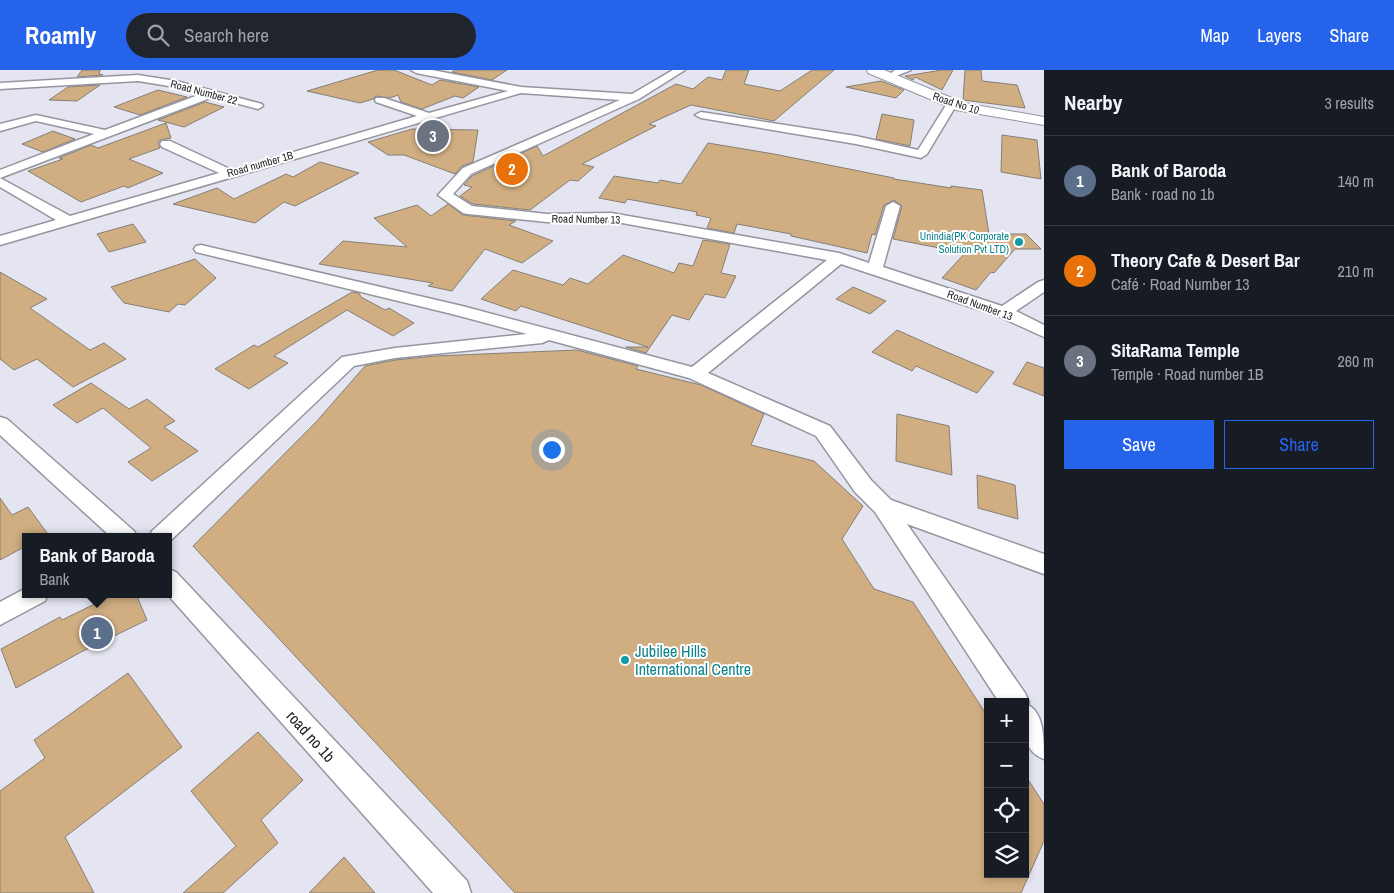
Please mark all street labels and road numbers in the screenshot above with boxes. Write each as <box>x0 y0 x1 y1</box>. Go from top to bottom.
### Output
street label: Road Number 22 <box>169 76 239 108</box>
street label: Road No 10 <box>931 89 981 117</box>
street label: Road number 1B <box>225 148 295 180</box>
street label: Road Number 13 <box>552 211 620 227</box>
street label: Road Number 13 <box>945 287 1015 323</box>
street label: road no 1b <box>282 705 340 767</box>

